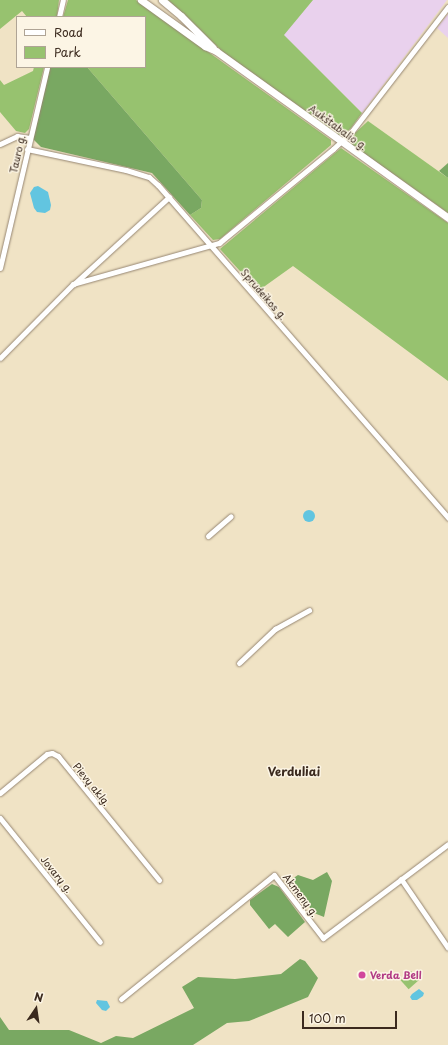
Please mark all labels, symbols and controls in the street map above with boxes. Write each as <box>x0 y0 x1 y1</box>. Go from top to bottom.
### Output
legend <box>16 16 146 68</box>
text: Road <box>54 23 83 41</box>
text: Park <box>54 43 81 61</box>
street label: Aukštabalio g. <box>307 102 369 152</box>
street label: Tauro g. <box>7 134 27 174</box>
street label: Sprudeikos g. <box>239 266 289 322</box>
street label: Pievų aklg. <box>71 760 113 808</box>
district label: Verduliai <box>268 765 320 779</box>
street label: Jovarų g. <box>39 853 75 895</box>
street label: Akmenų g. <box>281 871 321 919</box>
place label: Verda Bell <box>370 969 421 981</box>
marker: Verda Bell <box>357 970 367 980</box>
text: N <box>33 988 45 1006</box>
north arrow <box>16 989 56 1029</box>
scale bar <box>304 1003 399 1029</box>
text: 100 m <box>309 1009 346 1027</box>

